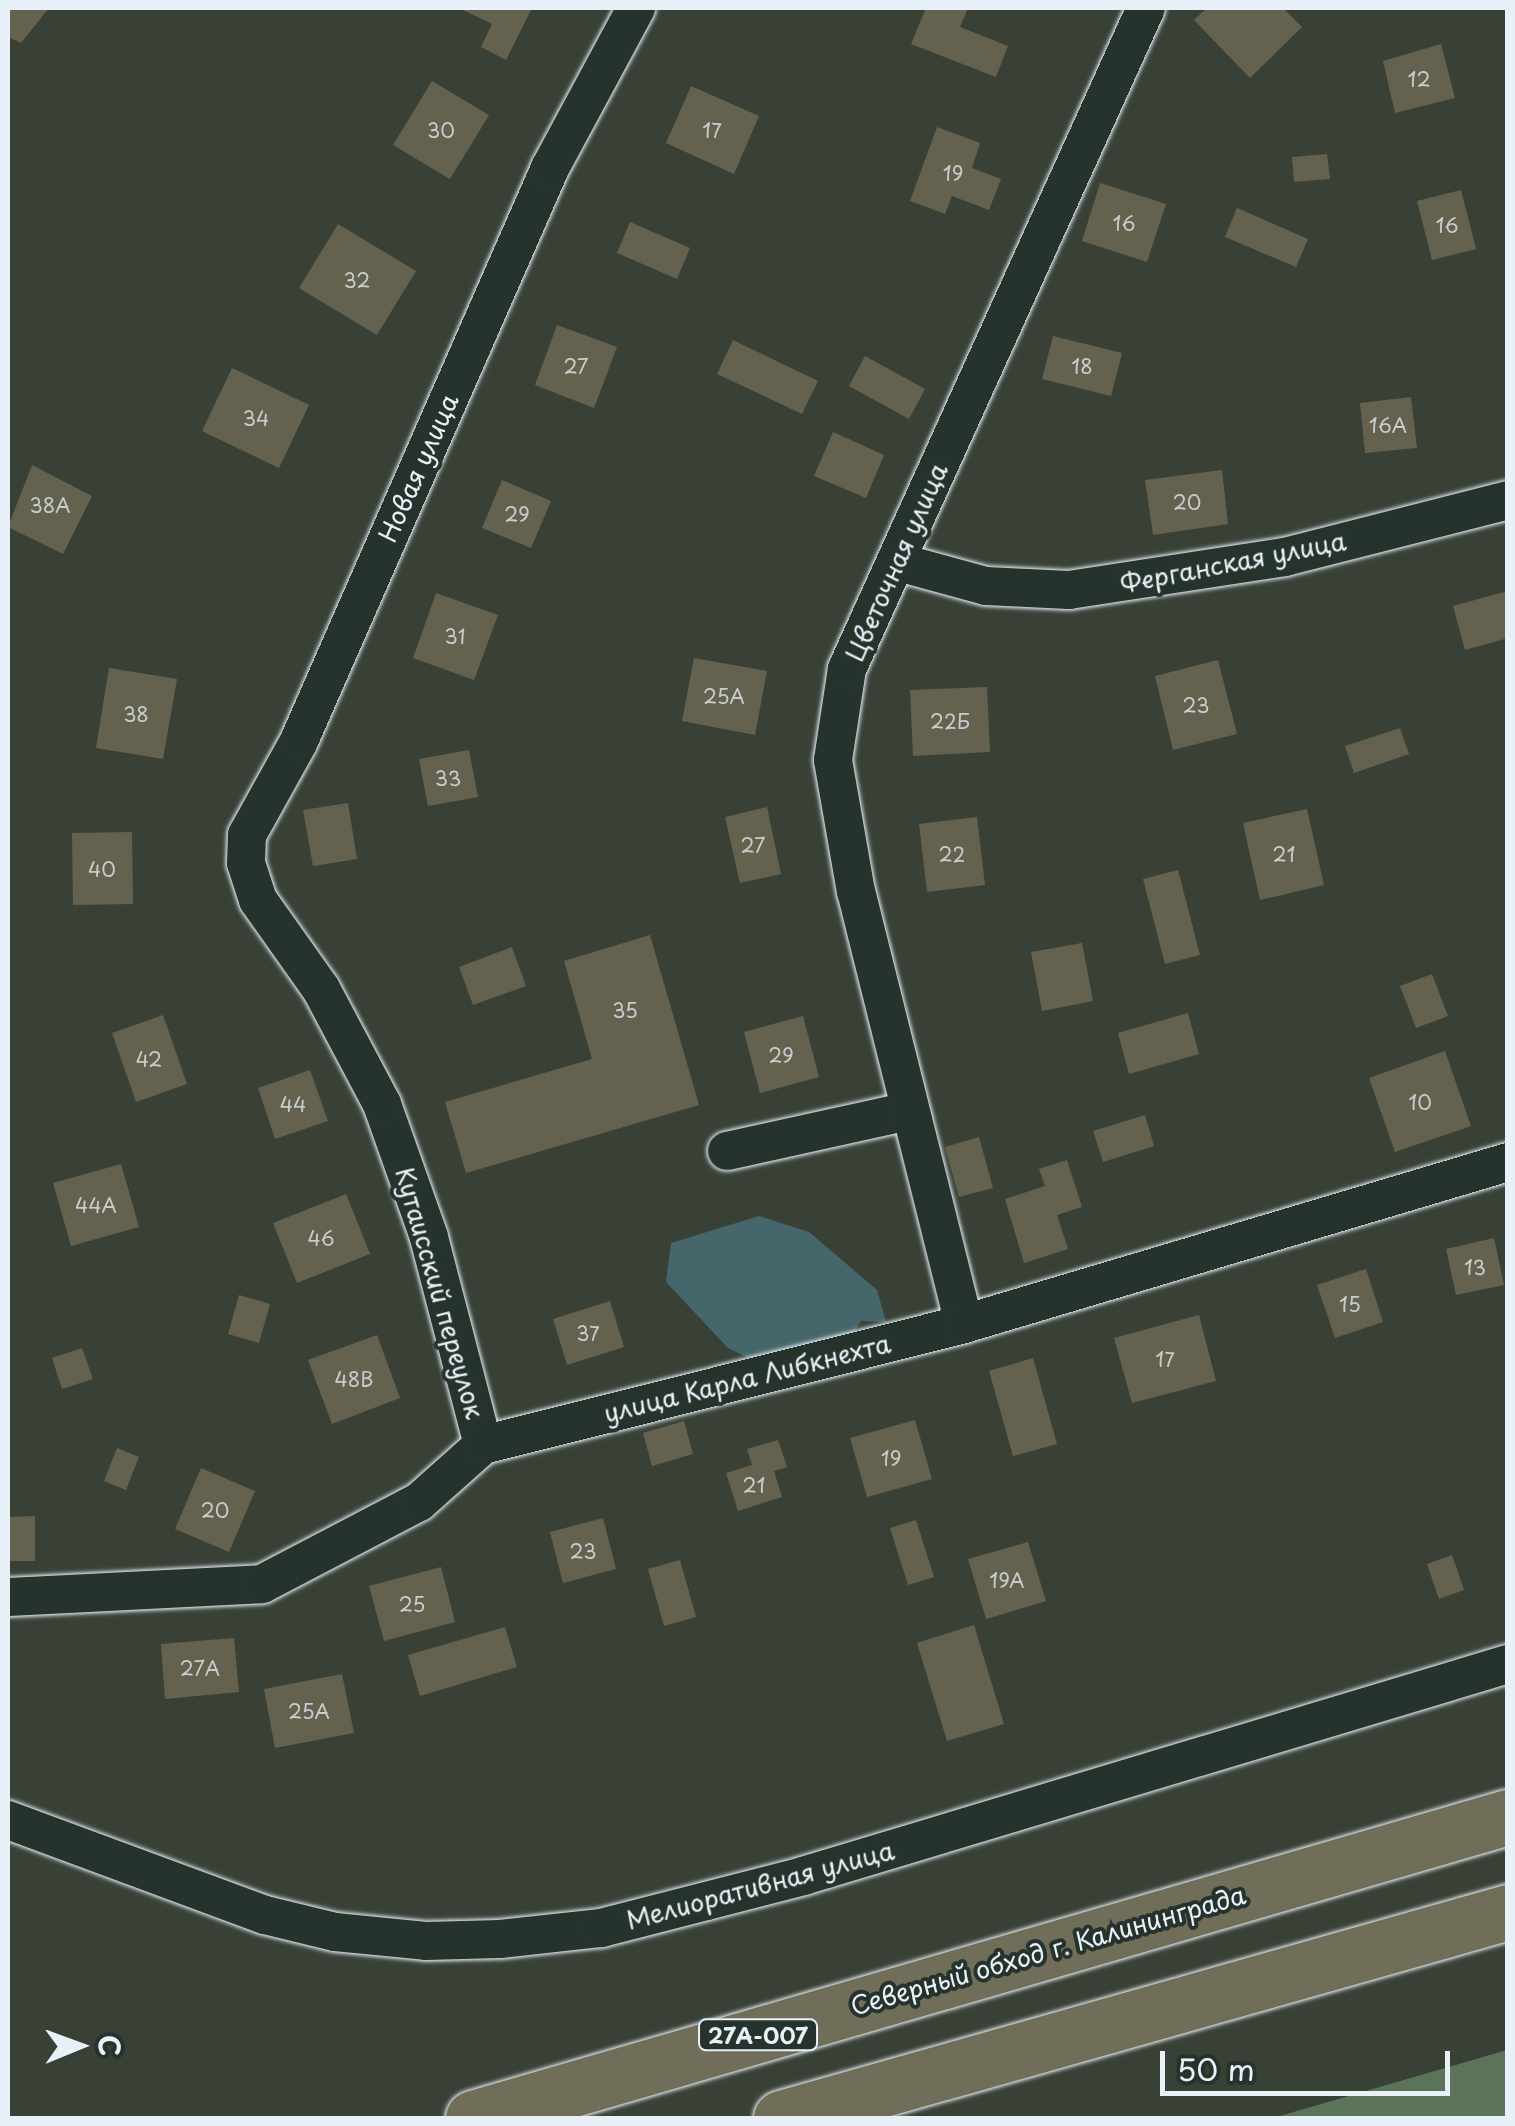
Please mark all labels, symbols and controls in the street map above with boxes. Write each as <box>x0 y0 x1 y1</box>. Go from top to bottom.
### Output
house number: 12 <box>1407 67 1431 91</box>
house number: 30 <box>427 118 455 142</box>
house number: 17 <box>702 118 722 142</box>
house number: 19 <box>943 161 963 185</box>
house number: 16 <box>1113 211 1135 235</box>
house number: 16 <box>1436 213 1458 237</box>
house number: 32 <box>344 268 370 292</box>
house number: 27 <box>564 354 588 378</box>
house number: 18 <box>1071 354 1093 378</box>
street label: Новая улица <box>372 389 464 547</box>
house number: 34 <box>243 406 269 430</box>
house number: 16А <box>1369 413 1407 437</box>
street label: Цветочная улица <box>839 458 953 666</box>
house number: 20 <box>1173 490 1201 514</box>
house number: 38А <box>29 493 71 517</box>
house number: 29 <box>504 502 530 526</box>
street label: Ферганская улица <box>1117 525 1349 599</box>
house number: 31 <box>445 624 465 648</box>
house number: 25А <box>703 684 745 708</box>
house number: 23 <box>1182 693 1210 717</box>
house number: 38 <box>123 702 149 726</box>
house number: 22Б <box>930 709 970 733</box>
house number: 33 <box>435 766 461 790</box>
house number: 27 <box>741 833 765 857</box>
house number: 22 <box>939 842 965 866</box>
house number: 21 <box>1272 842 1296 866</box>
house number: 40 <box>88 857 116 881</box>
house number: 35 <box>612 998 638 1022</box>
house number: 29 <box>768 1043 794 1067</box>
house number: 42 <box>136 1047 162 1071</box>
house number: 10 <box>1408 1090 1432 1114</box>
house number: 44 <box>280 1092 306 1116</box>
street label: Кутаисский переулок <box>390 1164 490 1422</box>
house number: 44А <box>75 1193 117 1217</box>
house number: 46 <box>307 1226 335 1250</box>
house number: 13 <box>1464 1255 1486 1279</box>
house number: 15 <box>1339 1292 1361 1316</box>
house number: 37 <box>576 1321 600 1345</box>
street label: улица Карла Либкнехта <box>600 1328 894 1428</box>
house number: 17 <box>1155 1347 1175 1371</box>
house number: 48В <box>335 1367 373 1391</box>
house number: 19 <box>881 1446 901 1470</box>
house number: 21 <box>742 1473 766 1497</box>
house number: 20 <box>201 1498 229 1522</box>
house number: 23 <box>569 1539 597 1563</box>
house number: 19А <box>989 1568 1025 1592</box>
house number: 25 <box>399 1592 425 1616</box>
house number: 27А <box>180 1656 220 1680</box>
house number: 25А <box>288 1699 330 1723</box>
street label: Мелиоративная улица <box>622 1835 898 1935</box>
street label: Северный обход г. Калининграда <box>847 1879 1249 2021</box>
north arrow <box>30 1996 130 2096</box>
road number: 27А-007 <box>698 2018 818 2052</box>
scale bar <box>1165 2031 1455 2093</box>
text: С <box>89 2035 132 2056</box>
text: 50 m <box>1177 2046 1255 2091</box>

